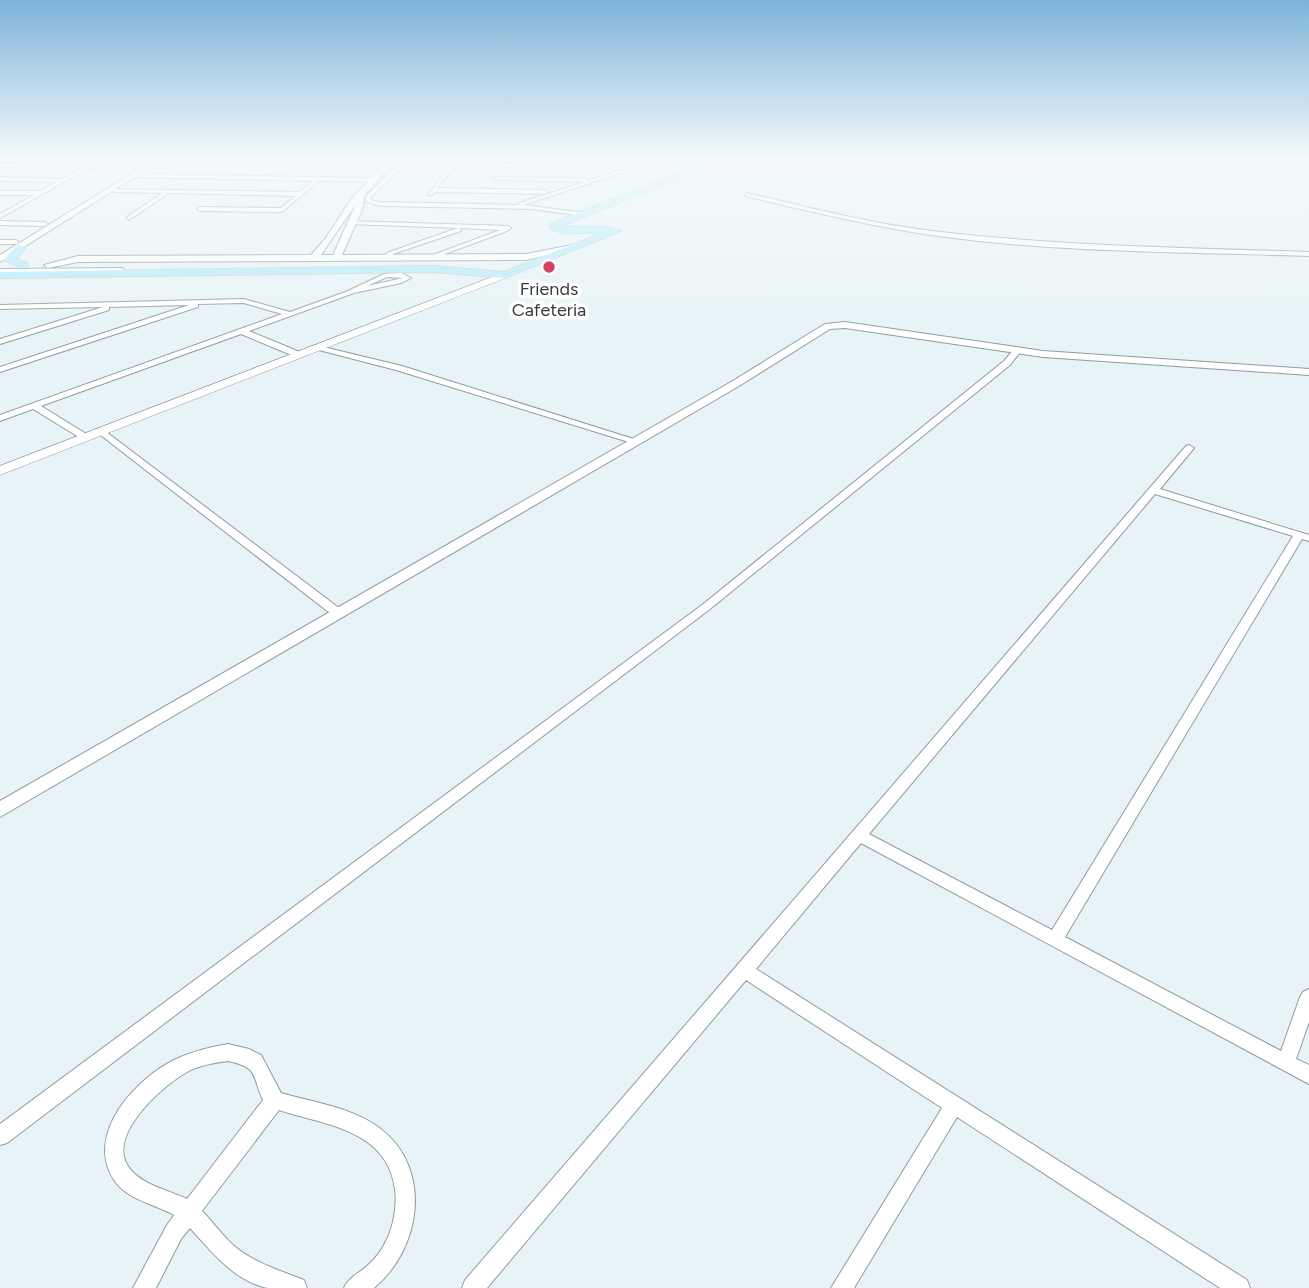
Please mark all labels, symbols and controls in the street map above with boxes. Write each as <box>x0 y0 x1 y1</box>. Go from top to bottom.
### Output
marker: Friends Cafeteria <box>541 259 557 275</box>
place label: Friends Cafeteria <box>512 278 586 321</box>

